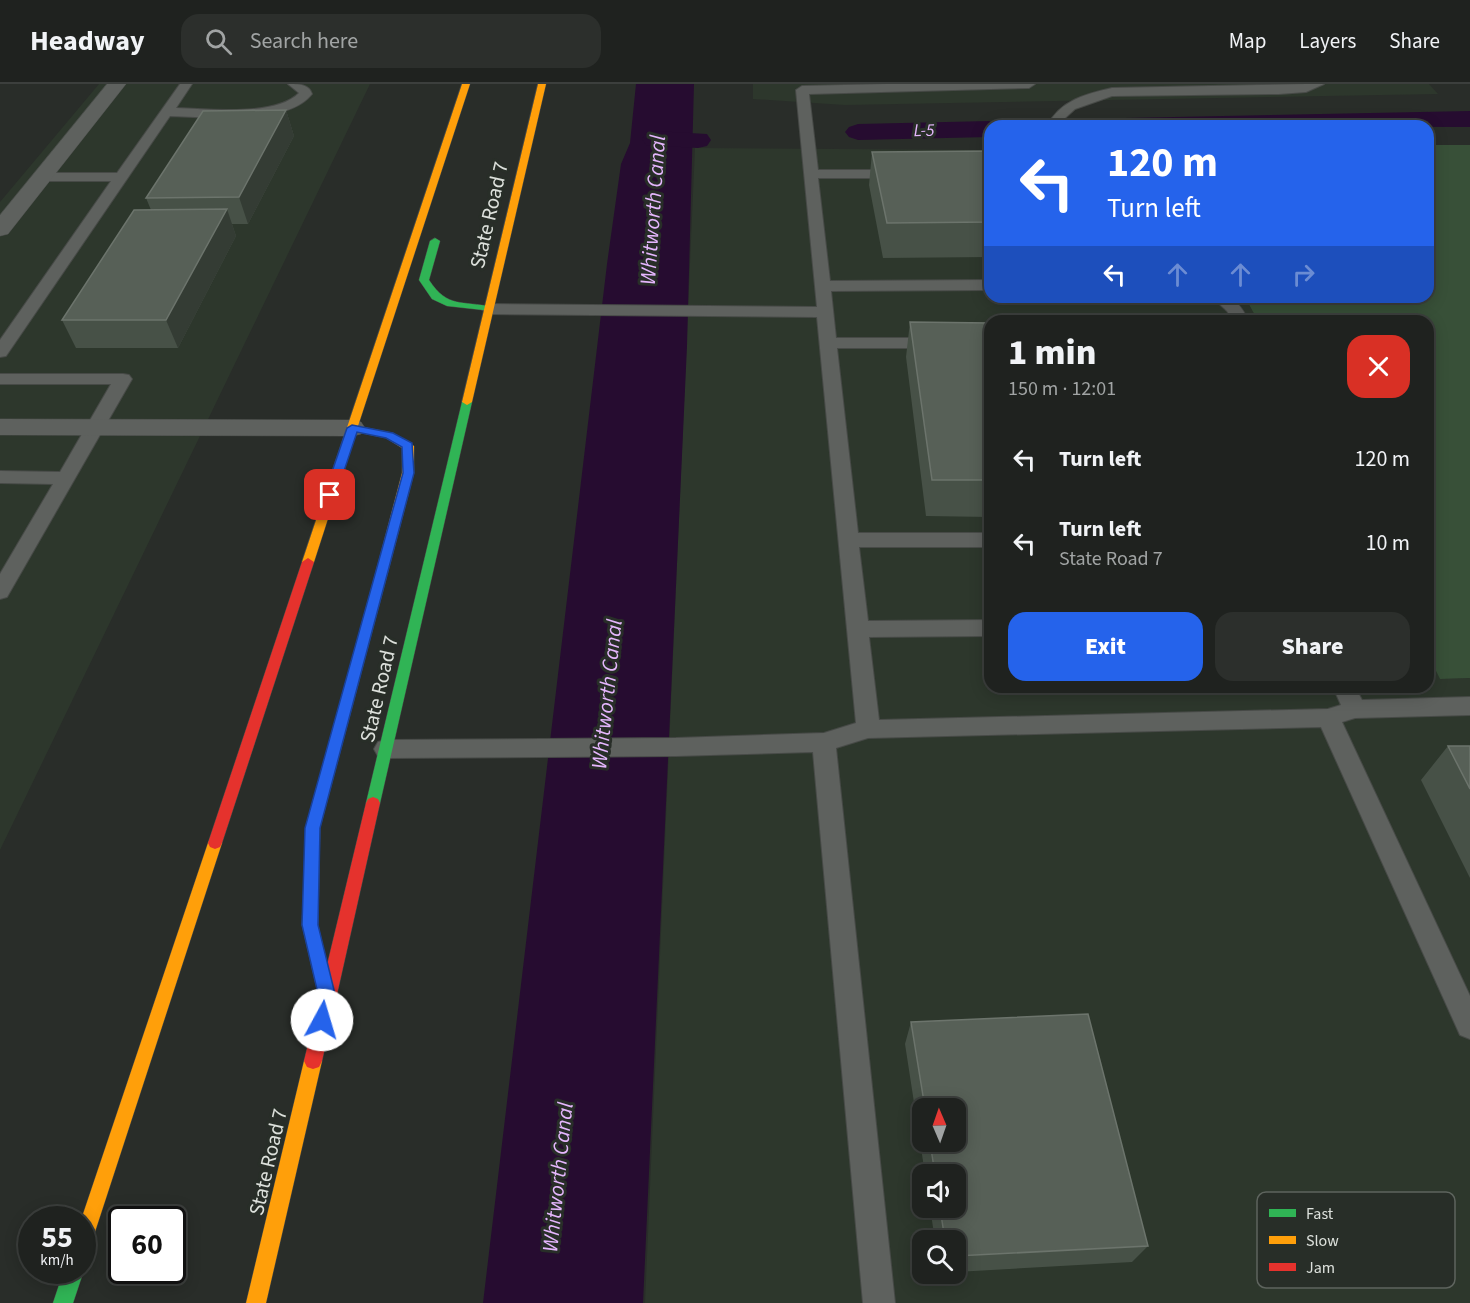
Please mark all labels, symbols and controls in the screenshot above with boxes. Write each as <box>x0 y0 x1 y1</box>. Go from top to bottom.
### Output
search box <box>181 14 601 68</box>
text: Headway <box>30 21 145 61</box>
icon: search <box>202 25 235 58</box>
text: Search here <box>250 25 358 57</box>
text: Map <box>1229 26 1266 56</box>
text: Layers <box>1299 26 1356 56</box>
text: Share <box>1389 26 1440 56</box>
water label: L-5 <box>913 118 935 143</box>
water label: Whitworth Canal <box>632 133 674 286</box>
text: 120 m <box>1107 133 1218 193</box>
icon: left <box>1008 144 1086 222</box>
street label: State Road 7 <box>462 159 516 271</box>
text: Turn left <box>1107 189 1201 228</box>
icon: left <box>1098 258 1131 291</box>
icon: ahead <box>1161 258 1194 291</box>
icon: ahead <box>1224 258 1257 291</box>
icon: right <box>1287 258 1320 291</box>
text: 1 min <box>1008 327 1096 378</box>
button: close <box>1347 335 1410 398</box>
text: 150 m · 12:01 <box>1008 375 1116 403</box>
icon: left <box>1008 443 1041 476</box>
text: Turn left <box>1059 443 1141 475</box>
text: 120 m <box>1355 443 1410 475</box>
pin <box>304 469 355 520</box>
icon: arrive <box>313 478 346 511</box>
text: Turn left <box>1059 513 1141 545</box>
icon: left <box>1008 527 1041 560</box>
text: 10 m <box>1365 527 1410 559</box>
text: State Road 7 <box>1059 545 1163 573</box>
button: Exit <box>1008 612 1203 681</box>
button: Share <box>1215 612 1410 681</box>
water label: Whitworth Canal <box>583 617 631 771</box>
street label: State Road 7 <box>352 633 406 745</box>
position arrow <box>290 988 354 1052</box>
north arrow <box>912 1098 966 1152</box>
map controls <box>912 1098 966 1284</box>
water label: Whitworth Canal <box>534 1100 582 1254</box>
street label: State Road 7 <box>241 1106 295 1218</box>
button: sound <box>912 1164 966 1218</box>
legend <box>1257 1192 1455 1288</box>
text: Fast <box>1306 1203 1334 1225</box>
speed limit sign: 60 <box>108 1206 186 1284</box>
text: 55 <box>41 1216 73 1259</box>
button: search <box>912 1230 966 1284</box>
text: Slow <box>1306 1230 1339 1252</box>
text: km/h <box>40 1250 74 1271</box>
text: Jam <box>1306 1257 1335 1279</box>

